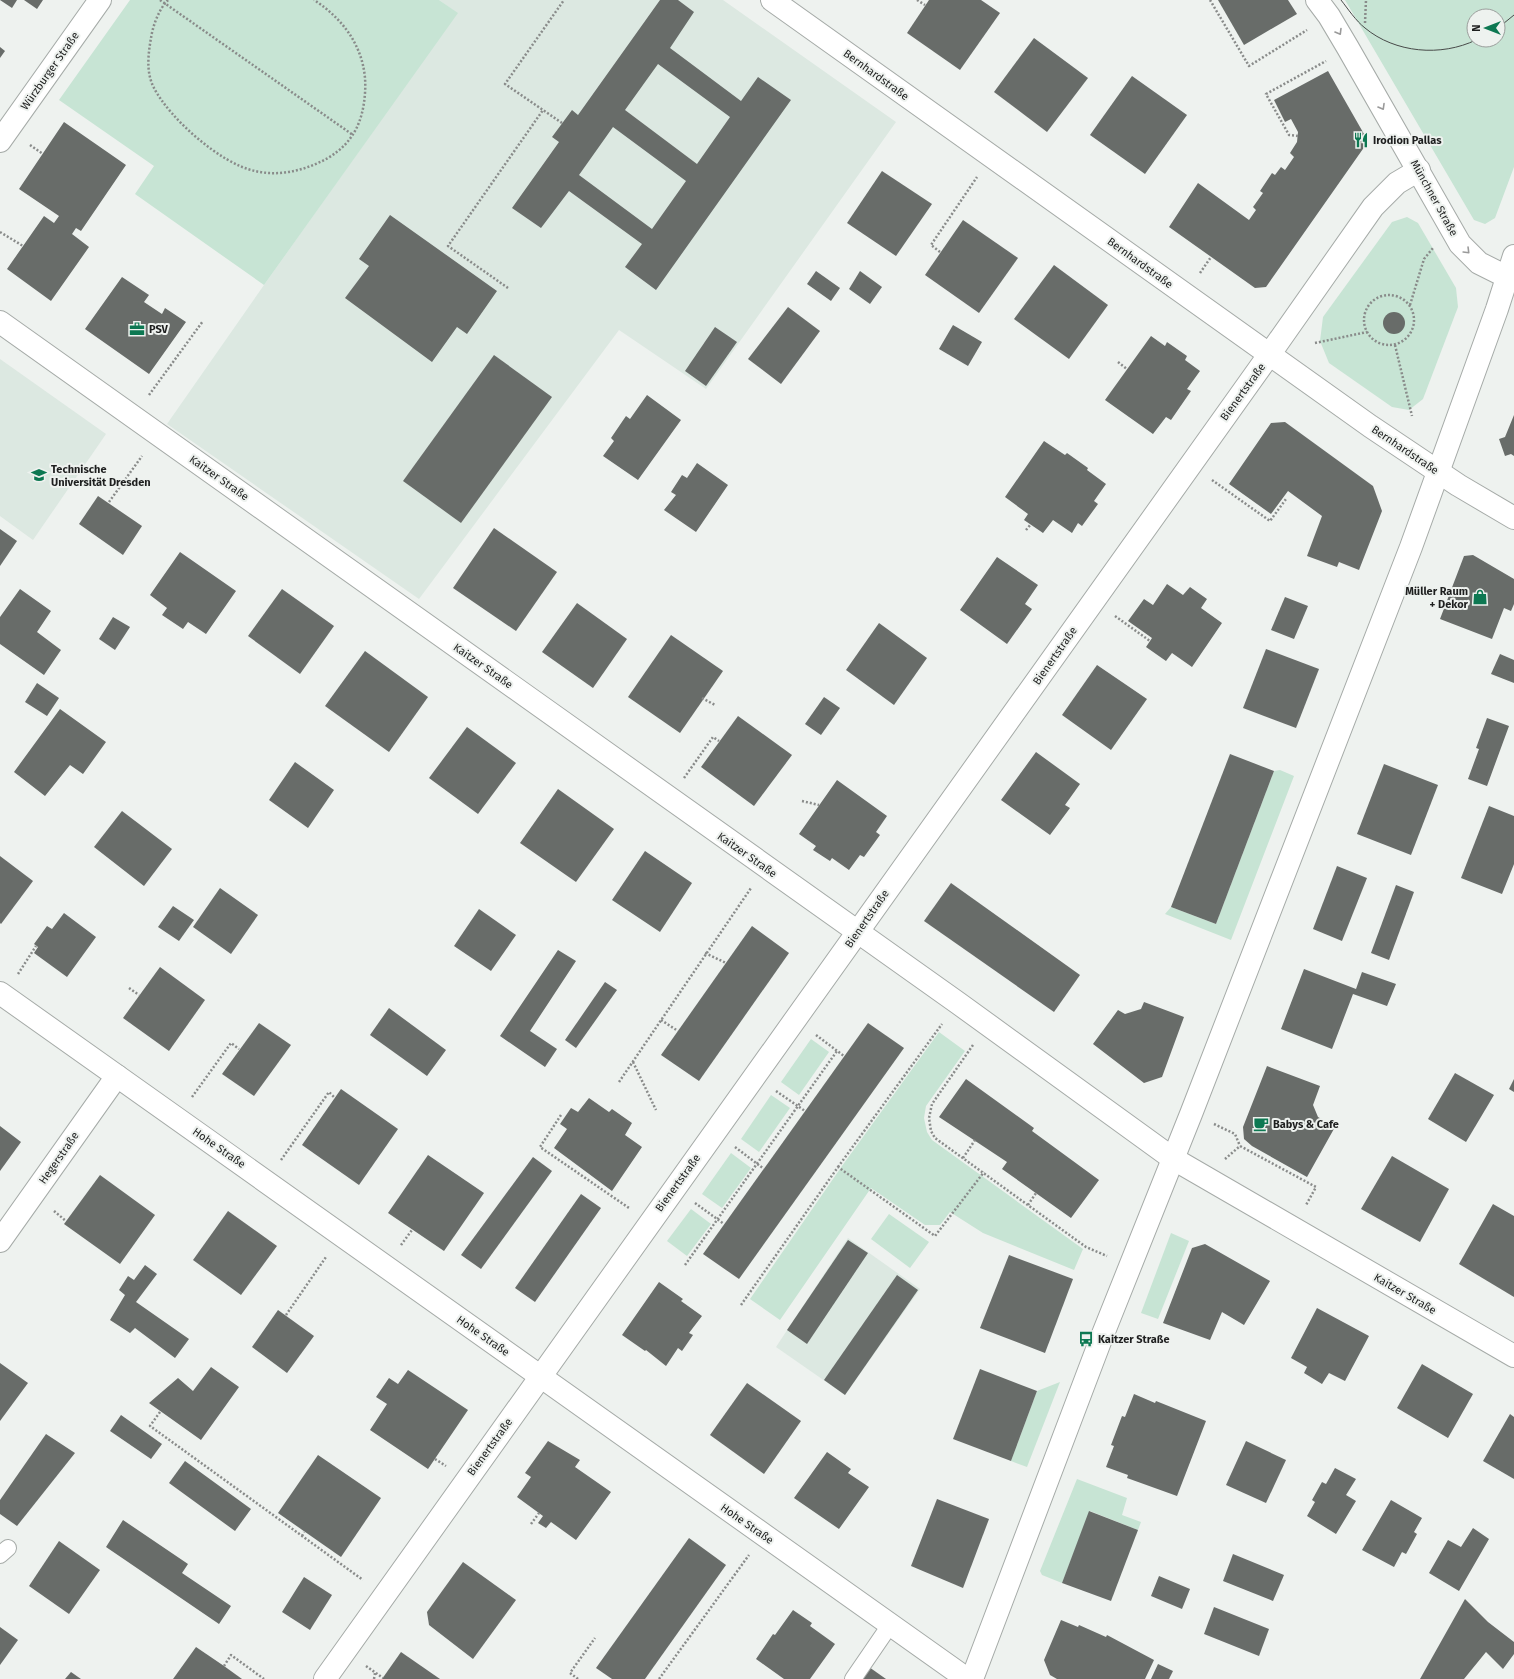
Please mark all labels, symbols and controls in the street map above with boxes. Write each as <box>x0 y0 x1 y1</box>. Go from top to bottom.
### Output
north arrow <box>1466 8 1506 48</box>
text: N <box>1470 24 1483 32</box>
one-way arrow <box>1334 28 1342 35</box>
street label: Würzburger Straße <box>18 29 82 113</box>
street label: Bernhardstraße <box>841 47 911 103</box>
one-way arrow <box>1378 103 1385 110</box>
restaurant icon: Irodion Pallas <box>1352 131 1370 149</box>
place label: Irodion Pallas <box>1373 134 1442 147</box>
street label: Münchner Straße <box>1408 158 1460 238</box>
street label: Bernhardstraße <box>1105 235 1175 291</box>
one-way arrow <box>1462 246 1470 254</box>
office icon: PSV <box>128 320 146 338</box>
place label: PSV <box>149 323 168 336</box>
street label: Bienertstraße <box>1218 361 1268 423</box>
street label: Bernhardstraße <box>1369 423 1441 477</box>
street label: Kaitzer Straße <box>187 453 251 503</box>
place label: Technische Universität Dresden <box>51 463 151 489</box>
school or university icon: Technische Universität Dresden <box>30 466 48 484</box>
place label: Müller Raum + Dekor <box>1405 585 1469 611</box>
shop icon: Müller Raum + Dekor <box>1471 588 1489 606</box>
street label: Bienertstraße <box>1030 624 1080 688</box>
street label: Kaitzer Straße <box>451 641 515 691</box>
street label: Kaitzer Straße <box>715 830 779 880</box>
street label: Bienertstraße <box>842 887 892 951</box>
cafe icon: Babys & Cafe <box>1252 1115 1270 1133</box>
place label: Babys & Cafe <box>1273 1118 1339 1131</box>
street label: Hohe Straße <box>190 1125 248 1171</box>
street label: Hegerstraße <box>36 1129 82 1187</box>
street label: Bienertstraße <box>653 1152 703 1214</box>
street label: Kaitzer Straße <box>1372 1271 1438 1317</box>
street label: Hohe Straße <box>454 1313 512 1359</box>
bus stop icon: Kaitzer Straße <box>1077 1330 1095 1348</box>
place label: Kaitzer Straße <box>1098 1333 1170 1346</box>
street label: Bienertstraße <box>465 1416 515 1478</box>
street label: Hohe Straße <box>718 1501 776 1547</box>

